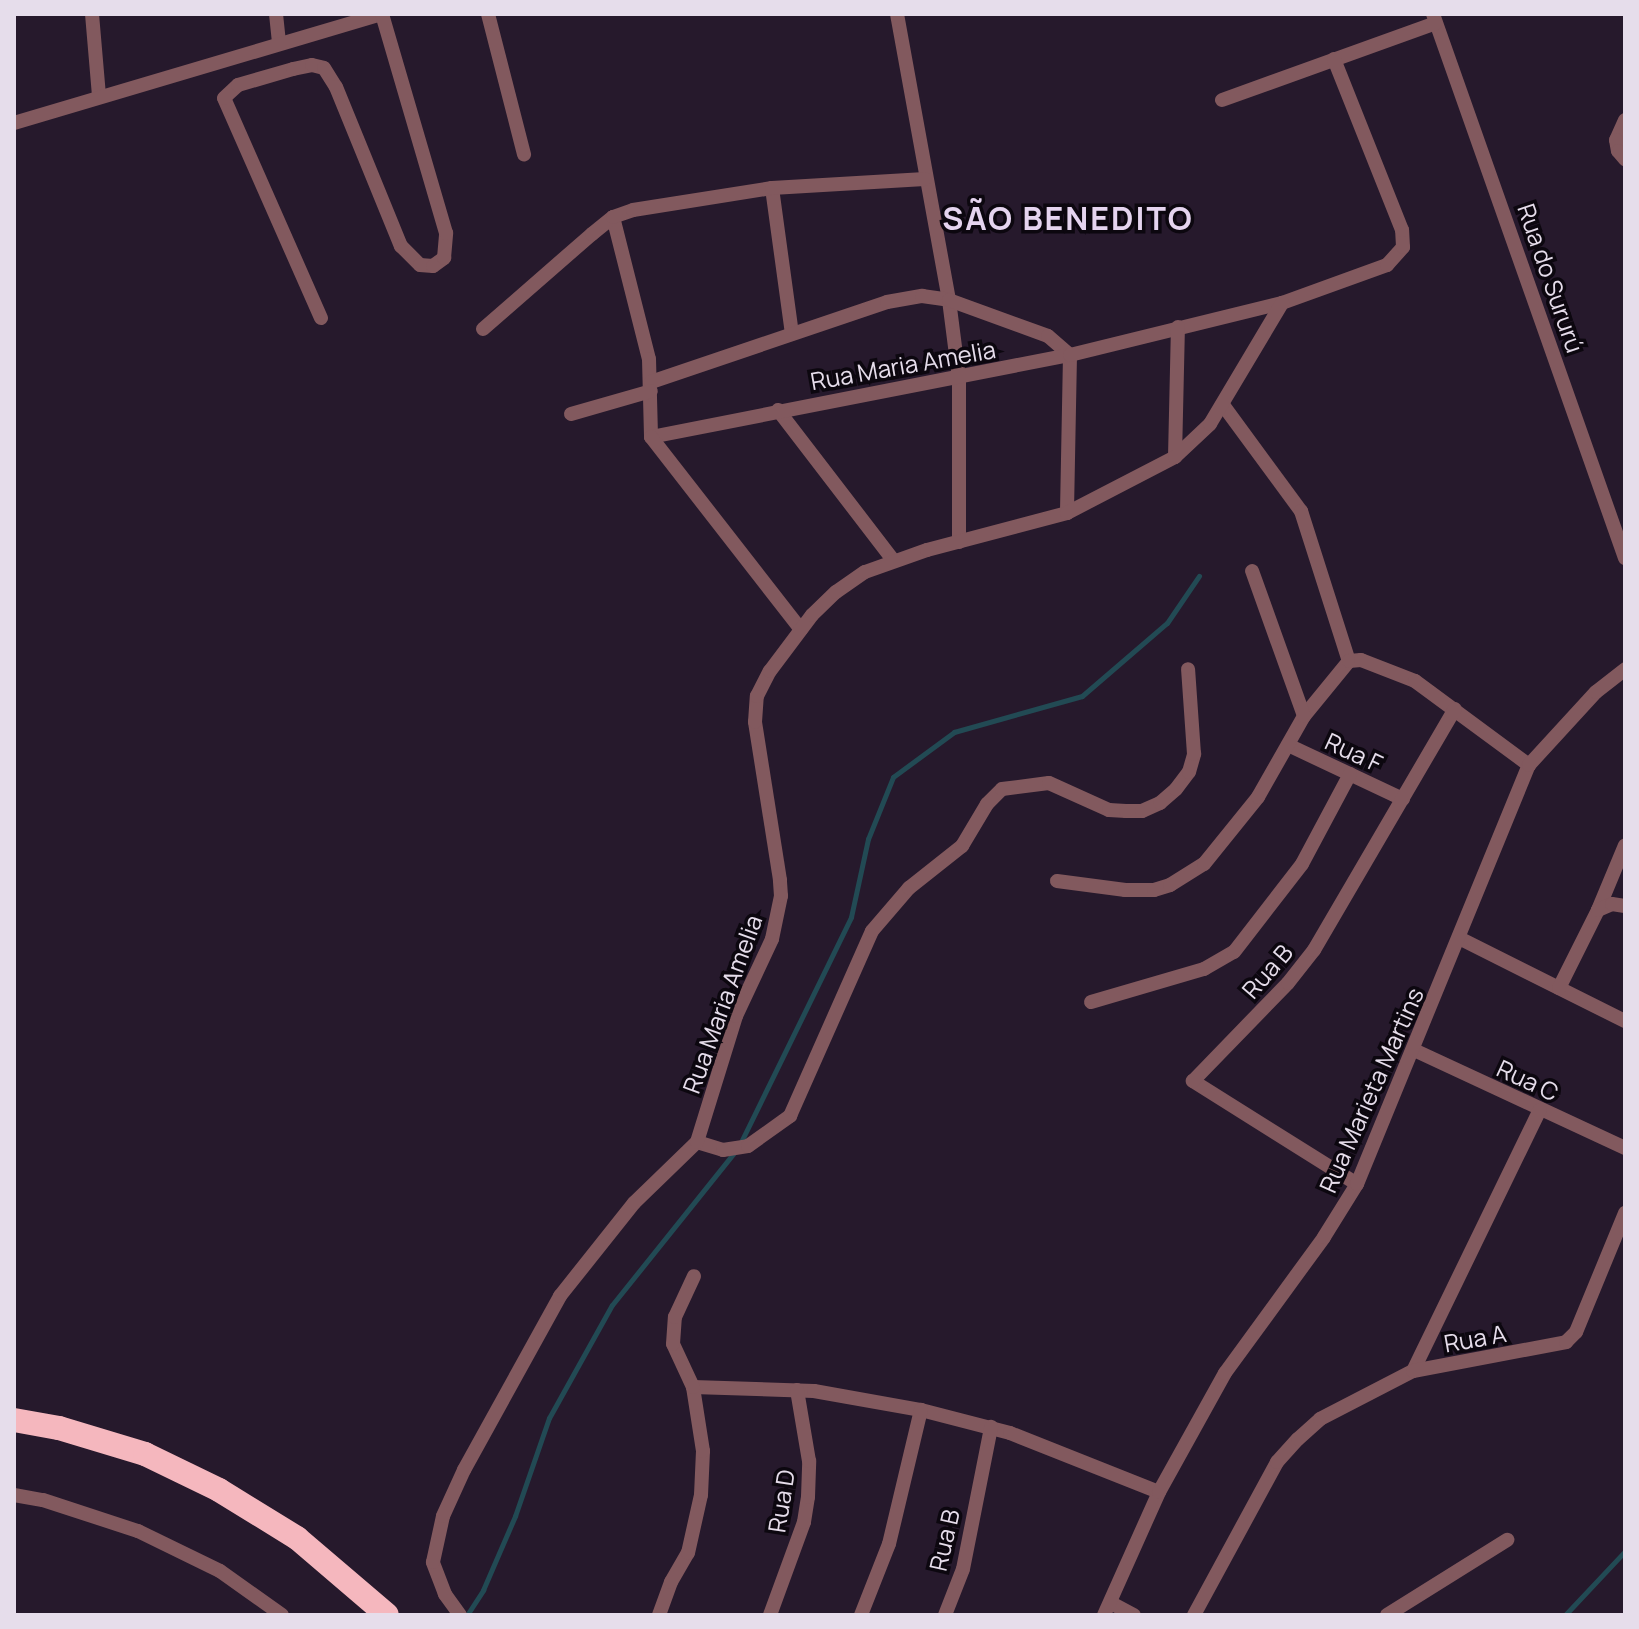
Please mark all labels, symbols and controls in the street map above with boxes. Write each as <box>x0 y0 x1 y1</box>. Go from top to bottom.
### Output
district label: SÃO BENEDITO <box>942 199 1194 237</box>
street label: Rua do Sururú <box>1512 200 1590 356</box>
street label: Rua Maria Amelia <box>808 335 998 395</box>
street label: Rua F <box>1321 726 1387 778</box>
street label: Rua Maria Amelia <box>676 911 768 1097</box>
street label: Rua B <box>1236 938 1298 1004</box>
street label: Rua Marieta Martins <box>1313 983 1429 1197</box>
street label: Rua C <box>1493 1053 1563 1107</box>
street label: Rua A <box>1442 1318 1508 1358</box>
street label: Rua D <box>762 1467 800 1535</box>
street label: Rua B <box>923 1506 965 1574</box>

